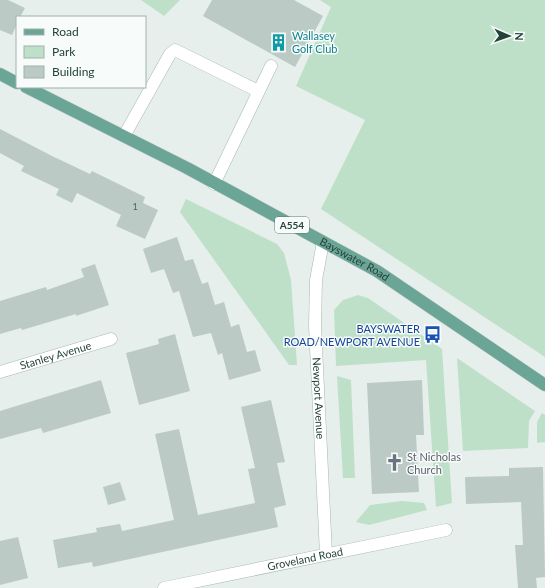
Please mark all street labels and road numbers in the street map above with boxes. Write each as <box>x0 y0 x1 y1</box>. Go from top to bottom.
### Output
road number: A554 <box>275 217 309 233</box>
street label: Bayswater Road <box>318 234 392 283</box>
street label: Stanley Avenue <box>18 338 93 372</box>
street label: Newport Avenue <box>311 357 327 440</box>
street label: Groveland Road <box>266 544 344 573</box>

